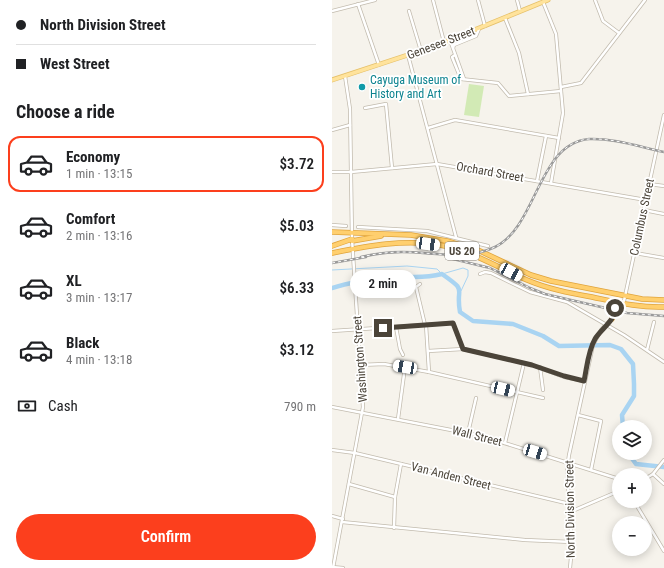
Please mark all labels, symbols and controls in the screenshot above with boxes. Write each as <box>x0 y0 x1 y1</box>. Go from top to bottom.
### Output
text: North Division Street <box>40 16 166 34</box>
street label: Genesee Street <box>405 23 477 62</box>
text: West Street <box>40 55 110 73</box>
place label: Cayuga Museum of History and Art <box>370 73 461 101</box>
marker: Cayuga Museum of History and Art <box>357 82 367 92</box>
text: Choose a ride <box>16 101 115 122</box>
icon: car <box>18 146 54 182</box>
text: Economy <box>66 148 120 166</box>
text: $3.72 <box>280 155 314 173</box>
street label: Orchard Street <box>455 159 525 185</box>
text: 1 min · 13:15 <box>66 166 132 181</box>
street label: Columbus Street <box>627 177 657 257</box>
icon: car <box>18 208 54 244</box>
text: Comfort <box>66 210 115 228</box>
text: $5.03 <box>280 217 314 235</box>
text: 2 min · 13:16 <box>66 228 132 243</box>
car <box>415 236 441 252</box>
road number: US 20 <box>445 242 479 260</box>
car <box>498 261 524 283</box>
icon: car <box>18 270 54 306</box>
callout: 2 min <box>350 270 416 298</box>
text: XL <box>66 272 82 290</box>
text: 2 min <box>369 276 397 291</box>
text: $6.33 <box>280 279 314 297</box>
text: 3 min · 13:17 <box>66 290 132 305</box>
route start <box>606 299 624 317</box>
street label: Washington Street <box>350 315 370 403</box>
route end <box>374 319 392 337</box>
icon: car <box>18 332 54 368</box>
text: Black <box>66 334 99 352</box>
text: $3.12 <box>280 341 314 359</box>
text: 4 min · 13:18 <box>66 352 132 367</box>
car <box>392 359 418 375</box>
car <box>490 380 516 398</box>
icon: cash <box>16 395 38 417</box>
text: Cash <box>48 397 78 415</box>
text: 790 m <box>284 399 316 414</box>
map controls <box>612 420 652 556</box>
button: layers <box>612 420 652 460</box>
street label: Wall Street <box>451 423 504 449</box>
car <box>522 443 548 461</box>
street label: Van Anden Street <box>410 459 493 493</box>
street label: North Division Street <box>562 459 578 558</box>
button: + <box>612 468 652 508</box>
button: Confirm <box>16 514 316 560</box>
button: − <box>612 516 652 556</box>

